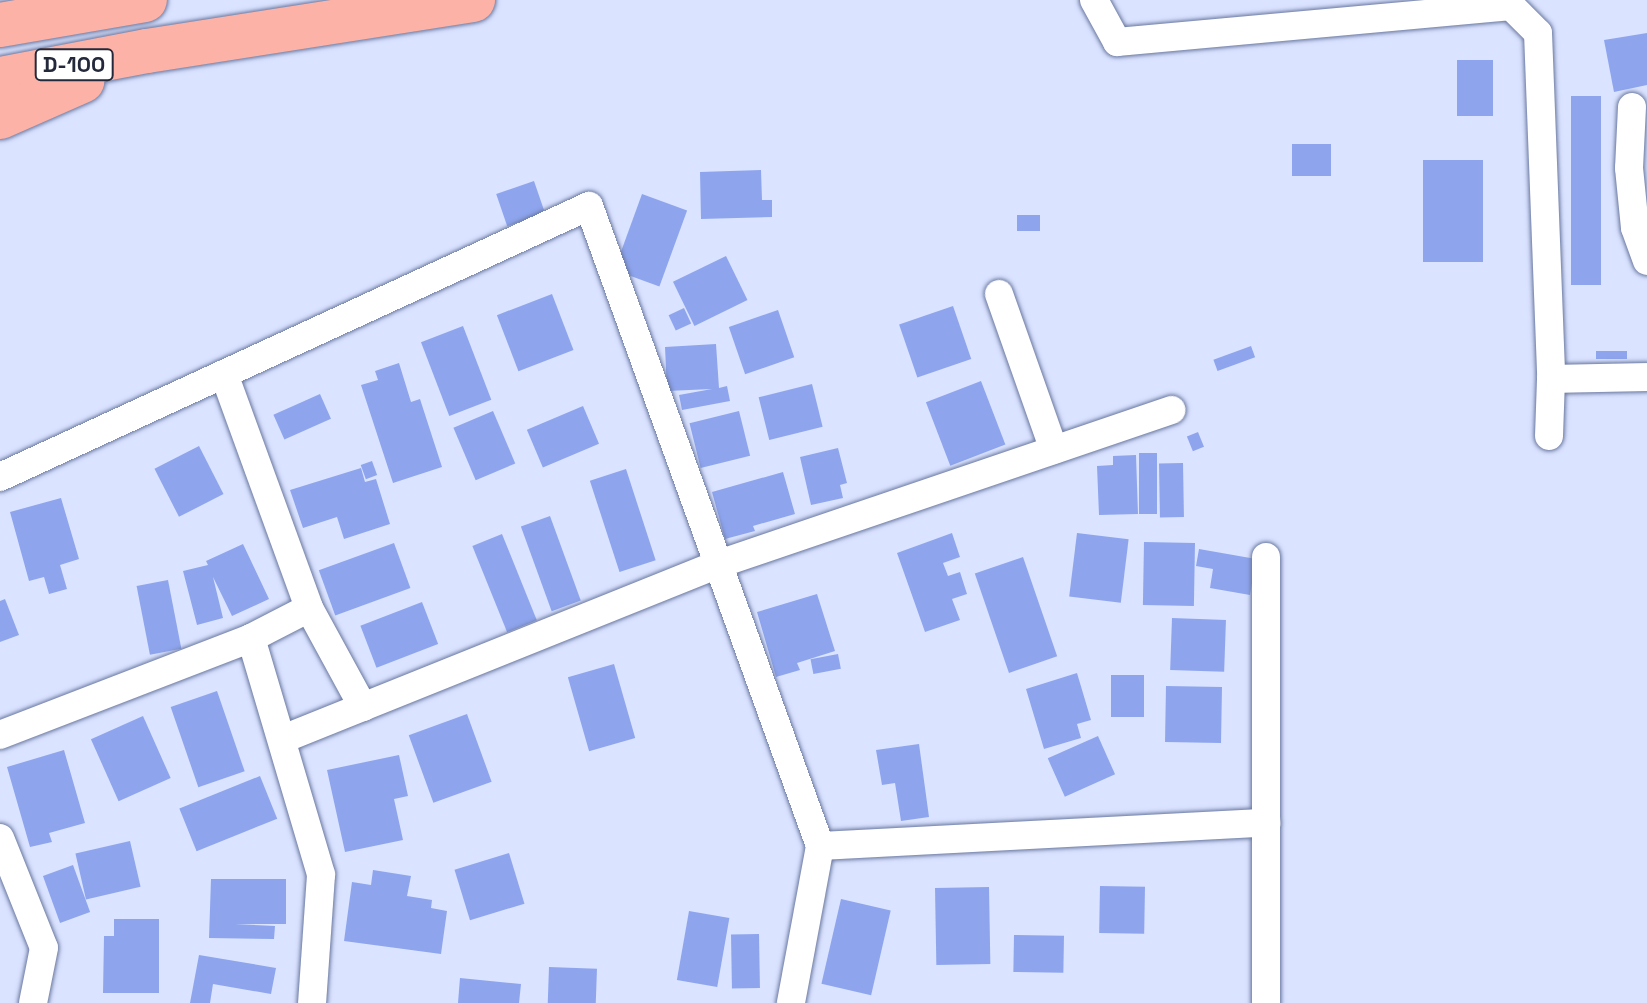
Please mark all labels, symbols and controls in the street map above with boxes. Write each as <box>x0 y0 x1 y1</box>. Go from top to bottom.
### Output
road number: D-100 <box>34 47 114 83</box>

